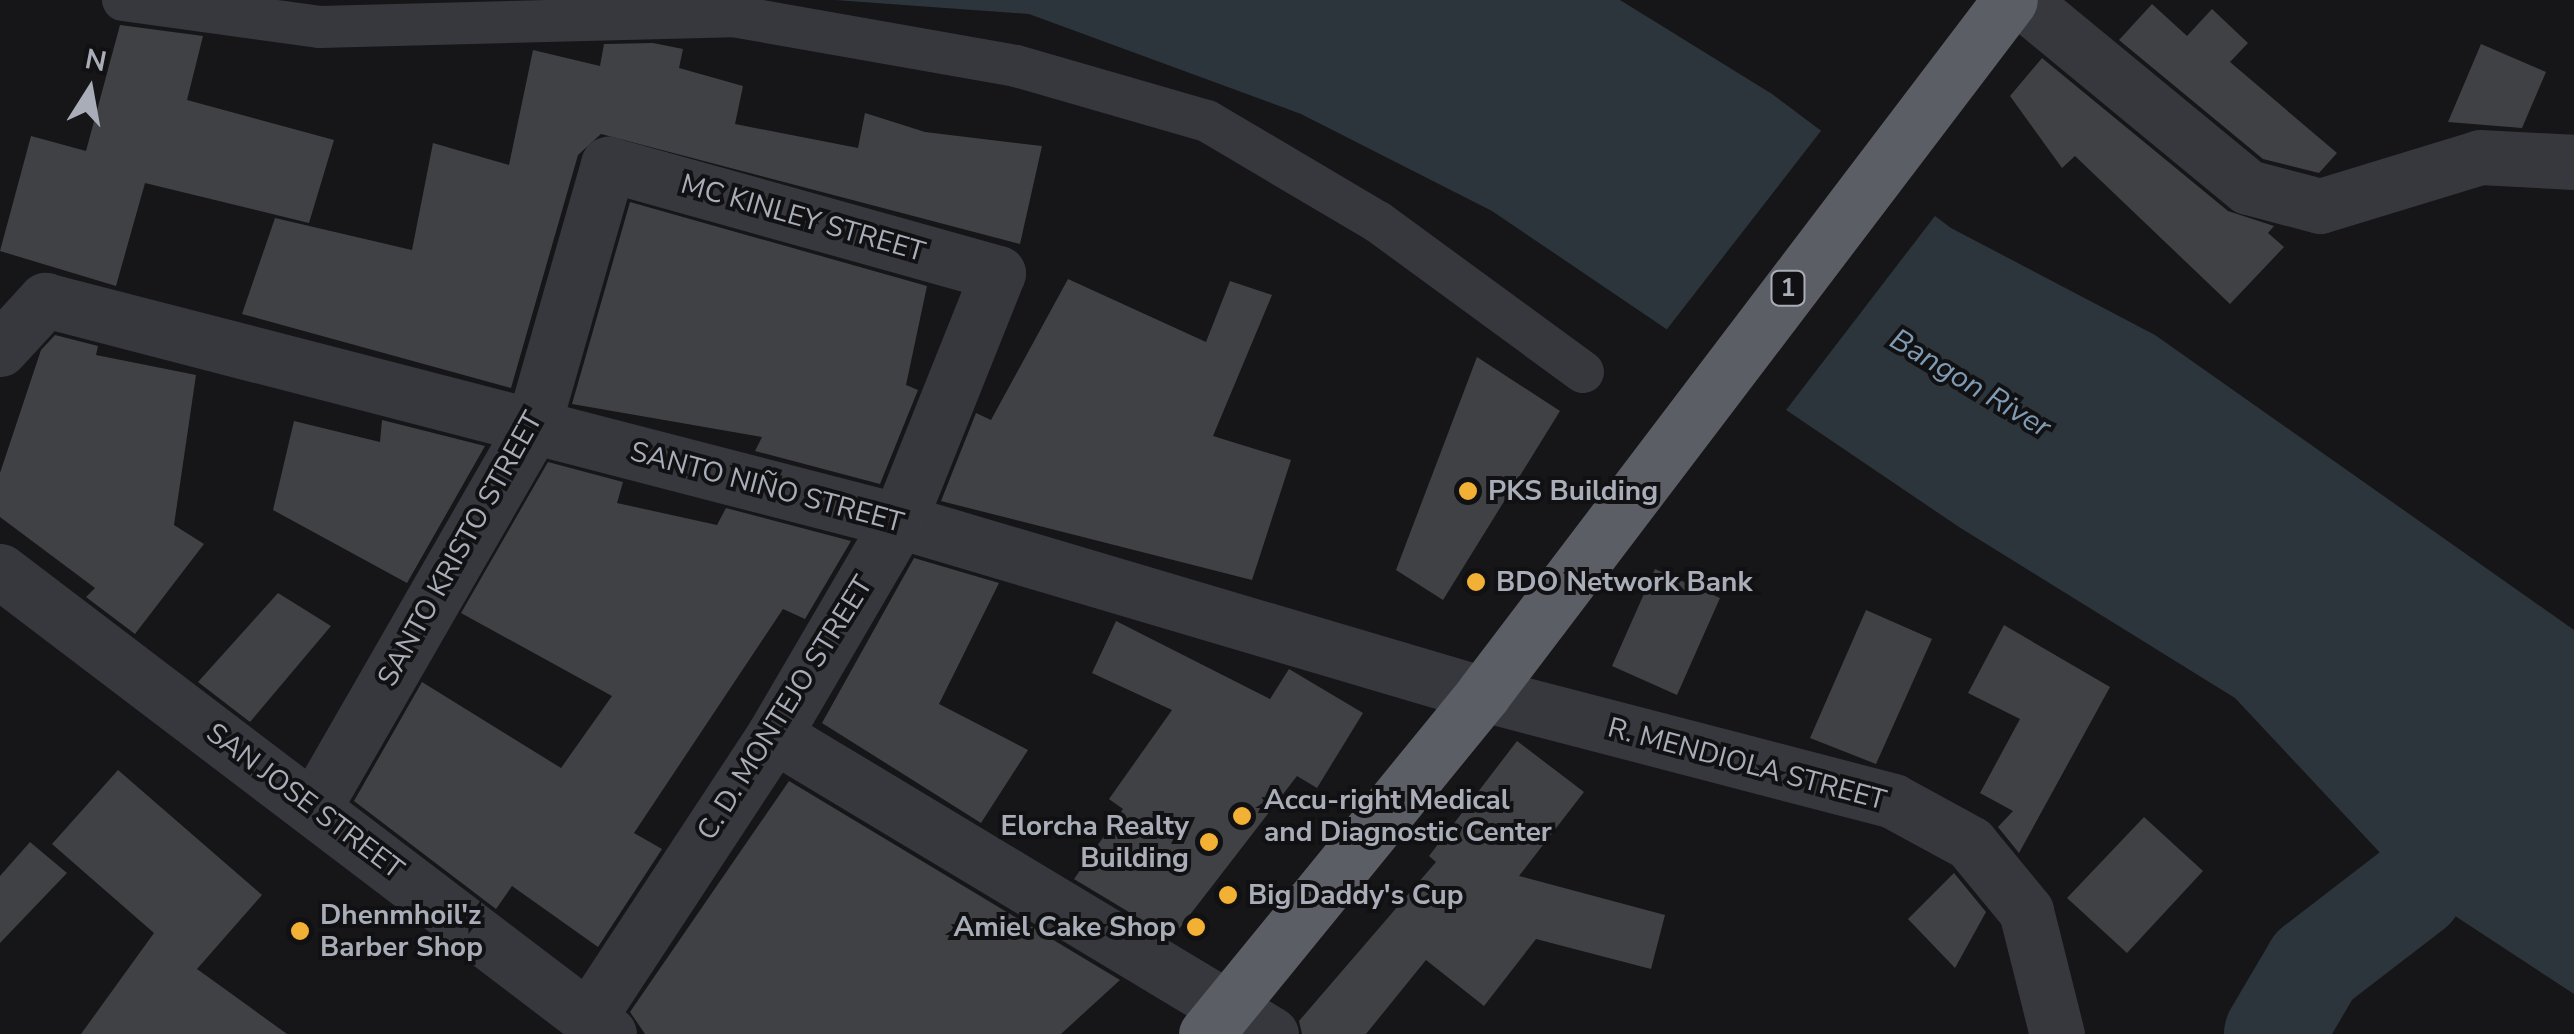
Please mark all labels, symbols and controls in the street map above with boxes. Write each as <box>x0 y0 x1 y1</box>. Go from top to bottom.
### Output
north arrow <box>40 40 140 140</box>
text: N <box>82 40 110 81</box>
street label: MC KINLEY STREET <box>677 167 929 269</box>
road number: 1 <box>1770 268 1806 308</box>
water label: Bangon River <box>1883 322 2057 446</box>
street label: SANTO KRISTO STREET <box>370 406 550 692</box>
street label: SANTO NIÑO STREET <box>627 434 907 540</box>
place label: PKS Building <box>1488 474 1658 508</box>
marker: PKS Building <box>1457 480 1479 502</box>
place label: BDO Network Bank <box>1496 565 1752 599</box>
street label: C. D. MONTEJO STREET <box>690 570 880 846</box>
marker: BDO Network Bank <box>1465 571 1487 593</box>
street label: R. MENDIOLA STREET <box>1604 711 1890 817</box>
street label: SAN JOSE STREET <box>200 716 410 886</box>
place label: Accu-right Medical and Diagnostic Center <box>1264 783 1552 849</box>
marker: Accu-right Medical and Diagnostic Center <box>1229 803 1255 829</box>
place label: Elorcha Realty Building <box>1001 809 1189 875</box>
marker: Elorcha Realty Building <box>1198 831 1220 853</box>
place label: Big Daddy's Cup <box>1248 878 1464 912</box>
marker: Big Daddy's Cup <box>1217 884 1239 906</box>
place label: Dhenmhoil'z Barber Shop <box>320 898 483 964</box>
place label: Amiel Cake Shop <box>954 910 1176 944</box>
marker: Amiel Cake Shop <box>1185 916 1207 938</box>
marker: Dhenmhoil'z Barber Shop <box>289 920 311 942</box>

